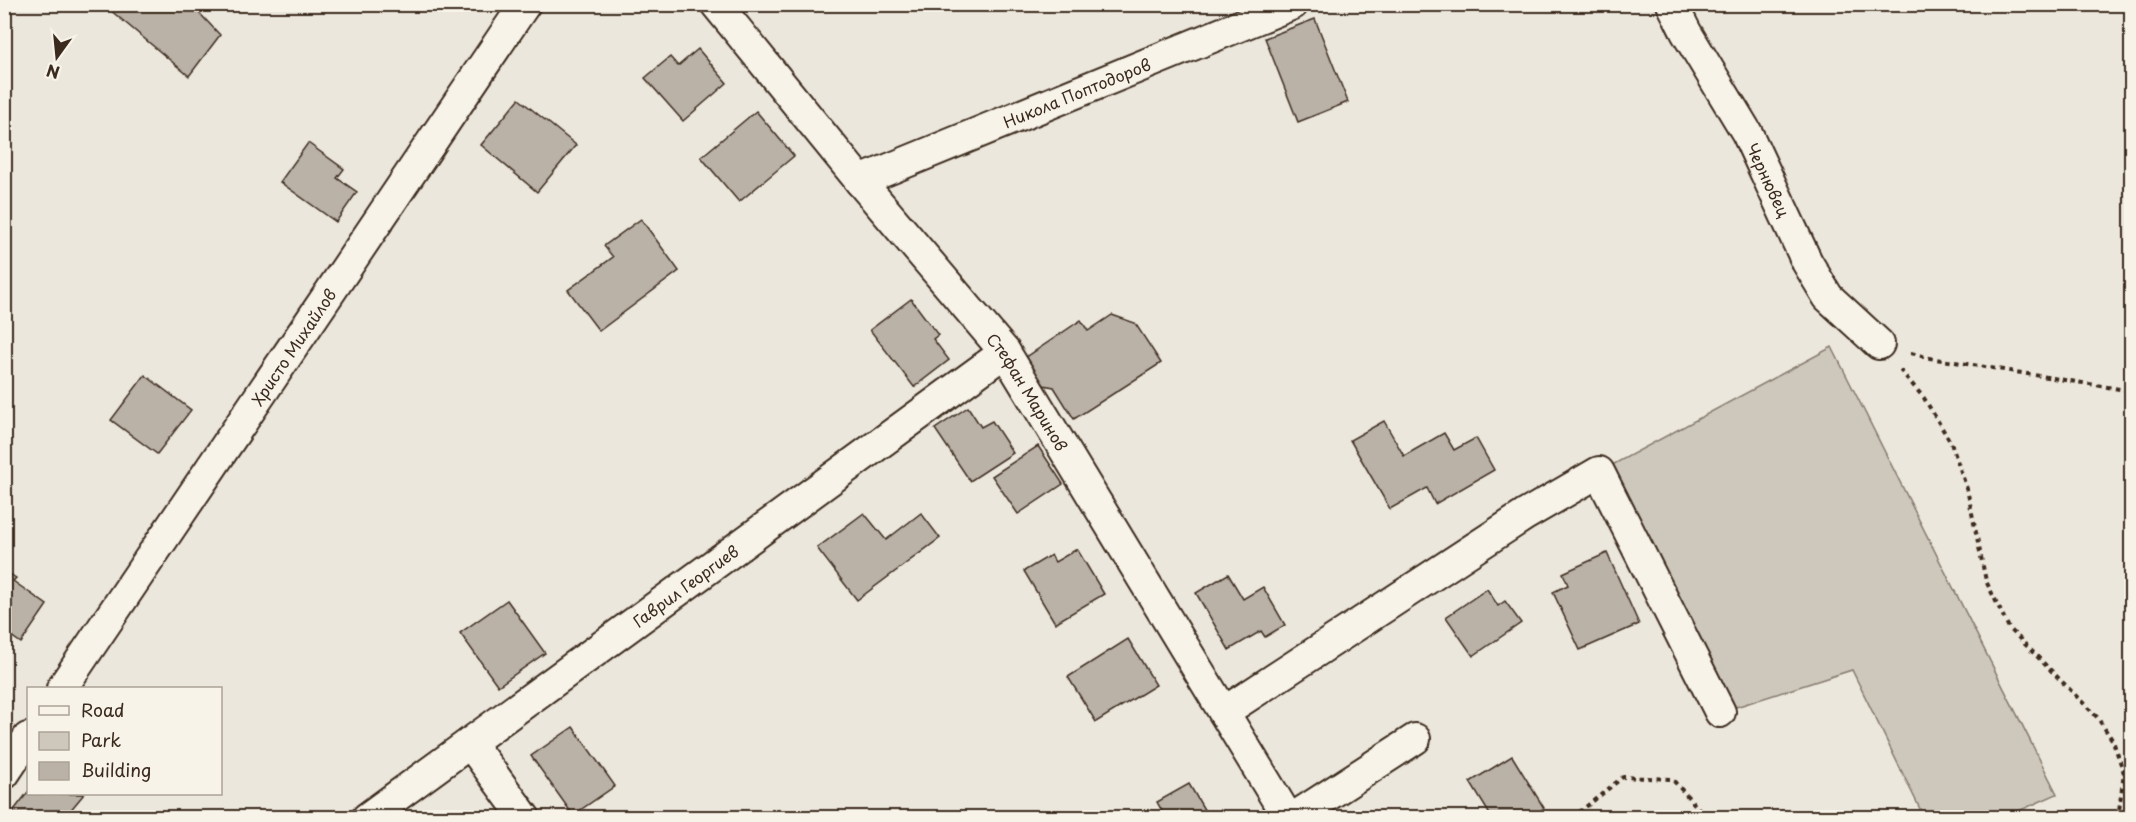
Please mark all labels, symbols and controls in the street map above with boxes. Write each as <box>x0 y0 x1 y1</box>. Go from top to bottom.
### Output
north arrow <box>27 27 87 87</box>
street label: Никола Поптодоров <box>999 52 1154 133</box>
text: N <box>44 59 62 86</box>
street label: Чернювец <box>1741 139 1797 221</box>
street label: Христо Михайлов <box>245 283 341 410</box>
street label: Стефан Маринов <box>981 327 1074 455</box>
street label: Гаврил Георгиев <box>627 539 743 632</box>
legend <box>27 687 222 795</box>
text: Road <box>81 696 125 723</box>
text: Park <box>81 726 121 753</box>
text: Building <box>81 756 151 783</box>

